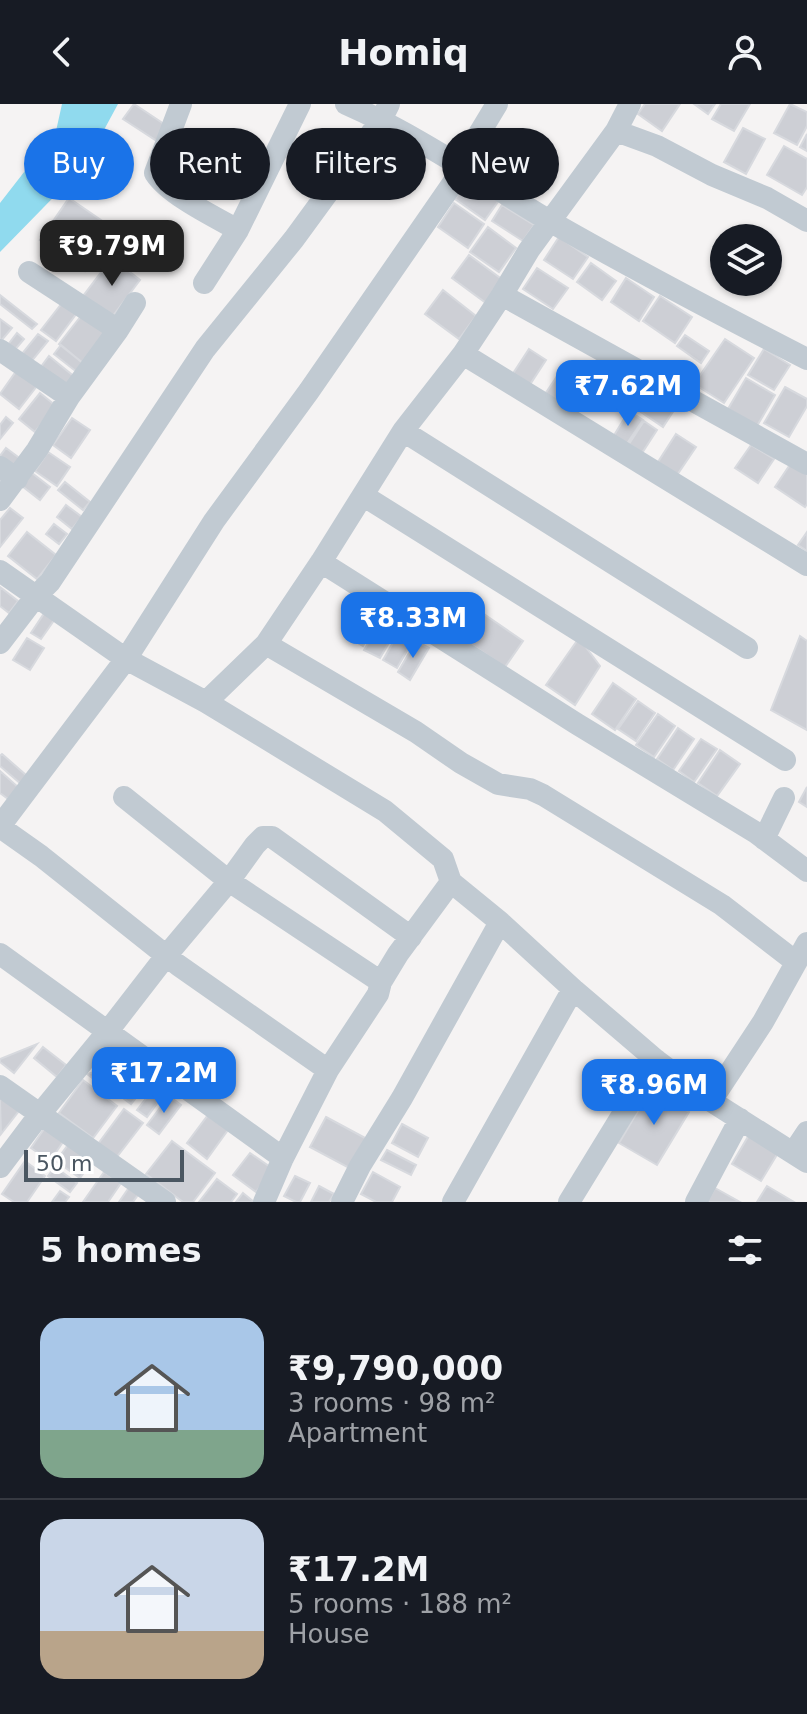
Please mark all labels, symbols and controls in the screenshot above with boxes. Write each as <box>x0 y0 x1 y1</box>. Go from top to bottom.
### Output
icon: back <box>40 30 84 74</box>
icon: person <box>723 30 767 74</box>
text: Homiq <box>338 32 469 73</box>
chip: Buy <box>24 128 134 200</box>
chip: Rent <box>150 128 270 200</box>
chip: Filters <box>286 128 426 200</box>
chip: New <box>442 128 559 200</box>
pin: ₹9.79M <box>47 220 177 288</box>
map controls <box>710 224 782 296</box>
button: layers <box>710 224 782 296</box>
text: ₹9.79M <box>58 231 166 261</box>
pin: ₹7.62M <box>563 360 693 428</box>
text: ₹7.62M <box>574 371 682 401</box>
pin: ₹8.33M <box>348 592 478 660</box>
text: ₹8.33M <box>359 603 467 633</box>
pin: ₹17.2M <box>99 1047 229 1115</box>
text: ₹17.2M <box>110 1058 218 1088</box>
pin: ₹8.96M <box>589 1059 719 1127</box>
text: ₹8.96M <box>600 1070 708 1100</box>
scale bar <box>24 1146 184 1182</box>
text: 50 m <box>36 1151 92 1176</box>
icon: filters <box>723 1228 767 1272</box>
text: 5 homes <box>40 1230 202 1270</box>
text: ₹9,790,000 <box>288 1348 503 1388</box>
icon: home <box>104 1350 200 1446</box>
text: 3 rooms · 98 m² <box>288 1388 496 1418</box>
text: Apartment <box>288 1418 427 1448</box>
text: ₹17.2M <box>288 1549 429 1589</box>
icon: home <box>104 1551 200 1647</box>
text: 5 rooms · 188 m² <box>288 1589 512 1619</box>
text: House <box>288 1619 369 1649</box>

